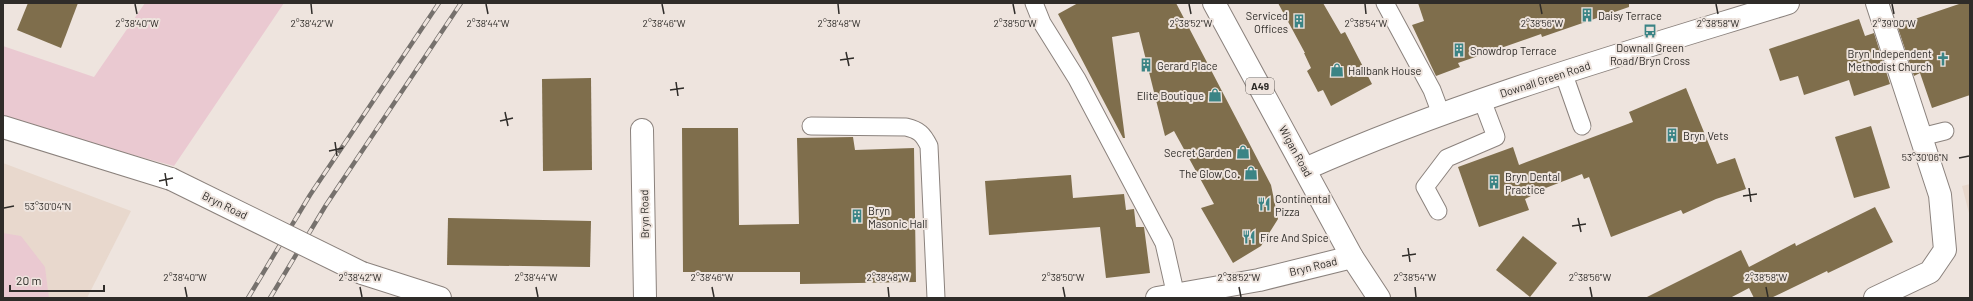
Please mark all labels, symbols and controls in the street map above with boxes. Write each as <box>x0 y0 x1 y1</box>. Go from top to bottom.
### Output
building icon: Daisy Terrace <box>1579 7 1595 23</box>
place label: Serviced Offices <box>1246 9 1288 35</box>
place label: Daisy Terrace <box>1598 9 1662 22</box>
building icon: Serviced Offices <box>1291 13 1307 29</box>
text: 2°38'40"W <box>115 17 159 29</box>
text: 2°38'42"W <box>290 17 334 29</box>
text: 2°38'44"W <box>466 17 510 29</box>
text: 2°38'46"W <box>643 17 686 29</box>
text: 2°38'48"W <box>818 17 861 29</box>
text: 2°38'50"W <box>993 17 1037 29</box>
text: 2°38'52"W <box>1170 17 1213 29</box>
text: 2°38'54"W <box>1345 17 1388 29</box>
text: 2°38'56"W <box>1521 17 1563 29</box>
text: 2°38'58"W <box>1697 17 1740 29</box>
text: 2°39'00"W <box>1872 17 1916 29</box>
bus stop icon: Downall Green Road/Bryn Cross <box>1642 23 1658 39</box>
place label: Downall Green Road/Bryn Cross <box>1610 41 1690 67</box>
building icon: Snowdrop Terrace <box>1451 42 1467 58</box>
place label: Snowdrop Terrace <box>1470 44 1557 57</box>
place label: Bryn Independent Methodist Church <box>1848 47 1932 73</box>
church icon: Bryn Independent Methodist Church <box>1935 51 1951 67</box>
building icon: Gerard Place <box>1138 57 1154 73</box>
street label: Downall Green Road <box>1498 58 1592 100</box>
place label: Gerard Place <box>1157 59 1218 72</box>
shop icon: Hallbank House <box>1329 62 1345 78</box>
place label: Hallbank House <box>1348 64 1422 77</box>
road number: A49 <box>1246 78 1274 94</box>
shop icon: Elite Boutique <box>1207 87 1223 103</box>
place label: Elite Boutique <box>1137 89 1204 102</box>
street label: Wigan Road <box>1277 123 1315 179</box>
building icon: Bryn Vets <box>1664 127 1680 143</box>
place label: Bryn Vets <box>1683 129 1728 142</box>
shop icon: Secret Garden <box>1235 144 1251 160</box>
place label: Secret Garden <box>1164 146 1232 159</box>
text: 53°30'06"N <box>1902 151 1948 163</box>
shop icon: The Glow Co. <box>1243 165 1259 181</box>
place label: The Glow Co. <box>1179 167 1240 180</box>
place label: Bryn Dental Practice <box>1505 170 1560 196</box>
building icon: Bryn Dental Practice <box>1486 174 1502 190</box>
street label: Bryn Road <box>200 188 250 222</box>
street label: Bryn Road <box>637 190 651 238</box>
place label: Continental Pizza <box>1275 192 1330 218</box>
restaurant icon: Continental Pizza <box>1256 196 1272 212</box>
text: 53°30'04"N <box>25 200 71 212</box>
place label: Bryn Masonic Hall <box>868 204 927 230</box>
building icon: Bryn Masonic Hall <box>849 208 865 224</box>
restaurant icon: Fire And Spice <box>1241 229 1257 245</box>
place label: Fire And Spice <box>1260 231 1329 244</box>
street label: Bryn Road <box>1288 254 1338 278</box>
scale bar <box>10 267 104 293</box>
text: 2°38'40"W <box>163 271 207 283</box>
text: 2°38'42"W <box>338 271 382 283</box>
text: 2°38'44"W <box>514 271 558 283</box>
text: 2°38'46"W <box>691 271 734 283</box>
text: 2°38'48"W <box>867 271 910 283</box>
text: 2°38'50"W <box>1041 271 1085 283</box>
text: 2°38'52"W <box>1218 271 1261 283</box>
text: 2°38'54"W <box>1394 271 1437 283</box>
text: 2°38'56"W <box>1569 271 1611 283</box>
text: 2°38'58"W <box>1745 271 1788 283</box>
text: 20 m <box>16 273 42 287</box>

